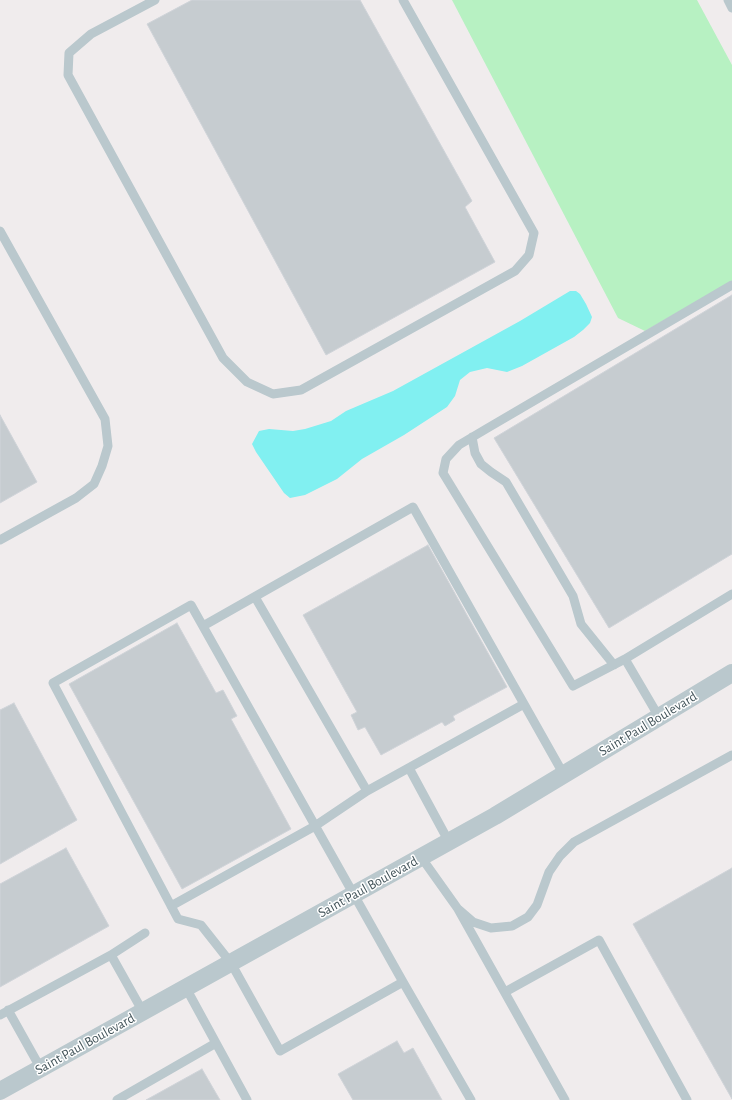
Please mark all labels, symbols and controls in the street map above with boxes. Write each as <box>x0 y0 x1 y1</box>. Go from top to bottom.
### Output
street label: Saint Paul Boulevard <box>596 688 700 760</box>
street label: Saint Paul Boulevard <box>315 853 421 921</box>
street label: Saint Paul Boulevard <box>32 1010 138 1078</box>

